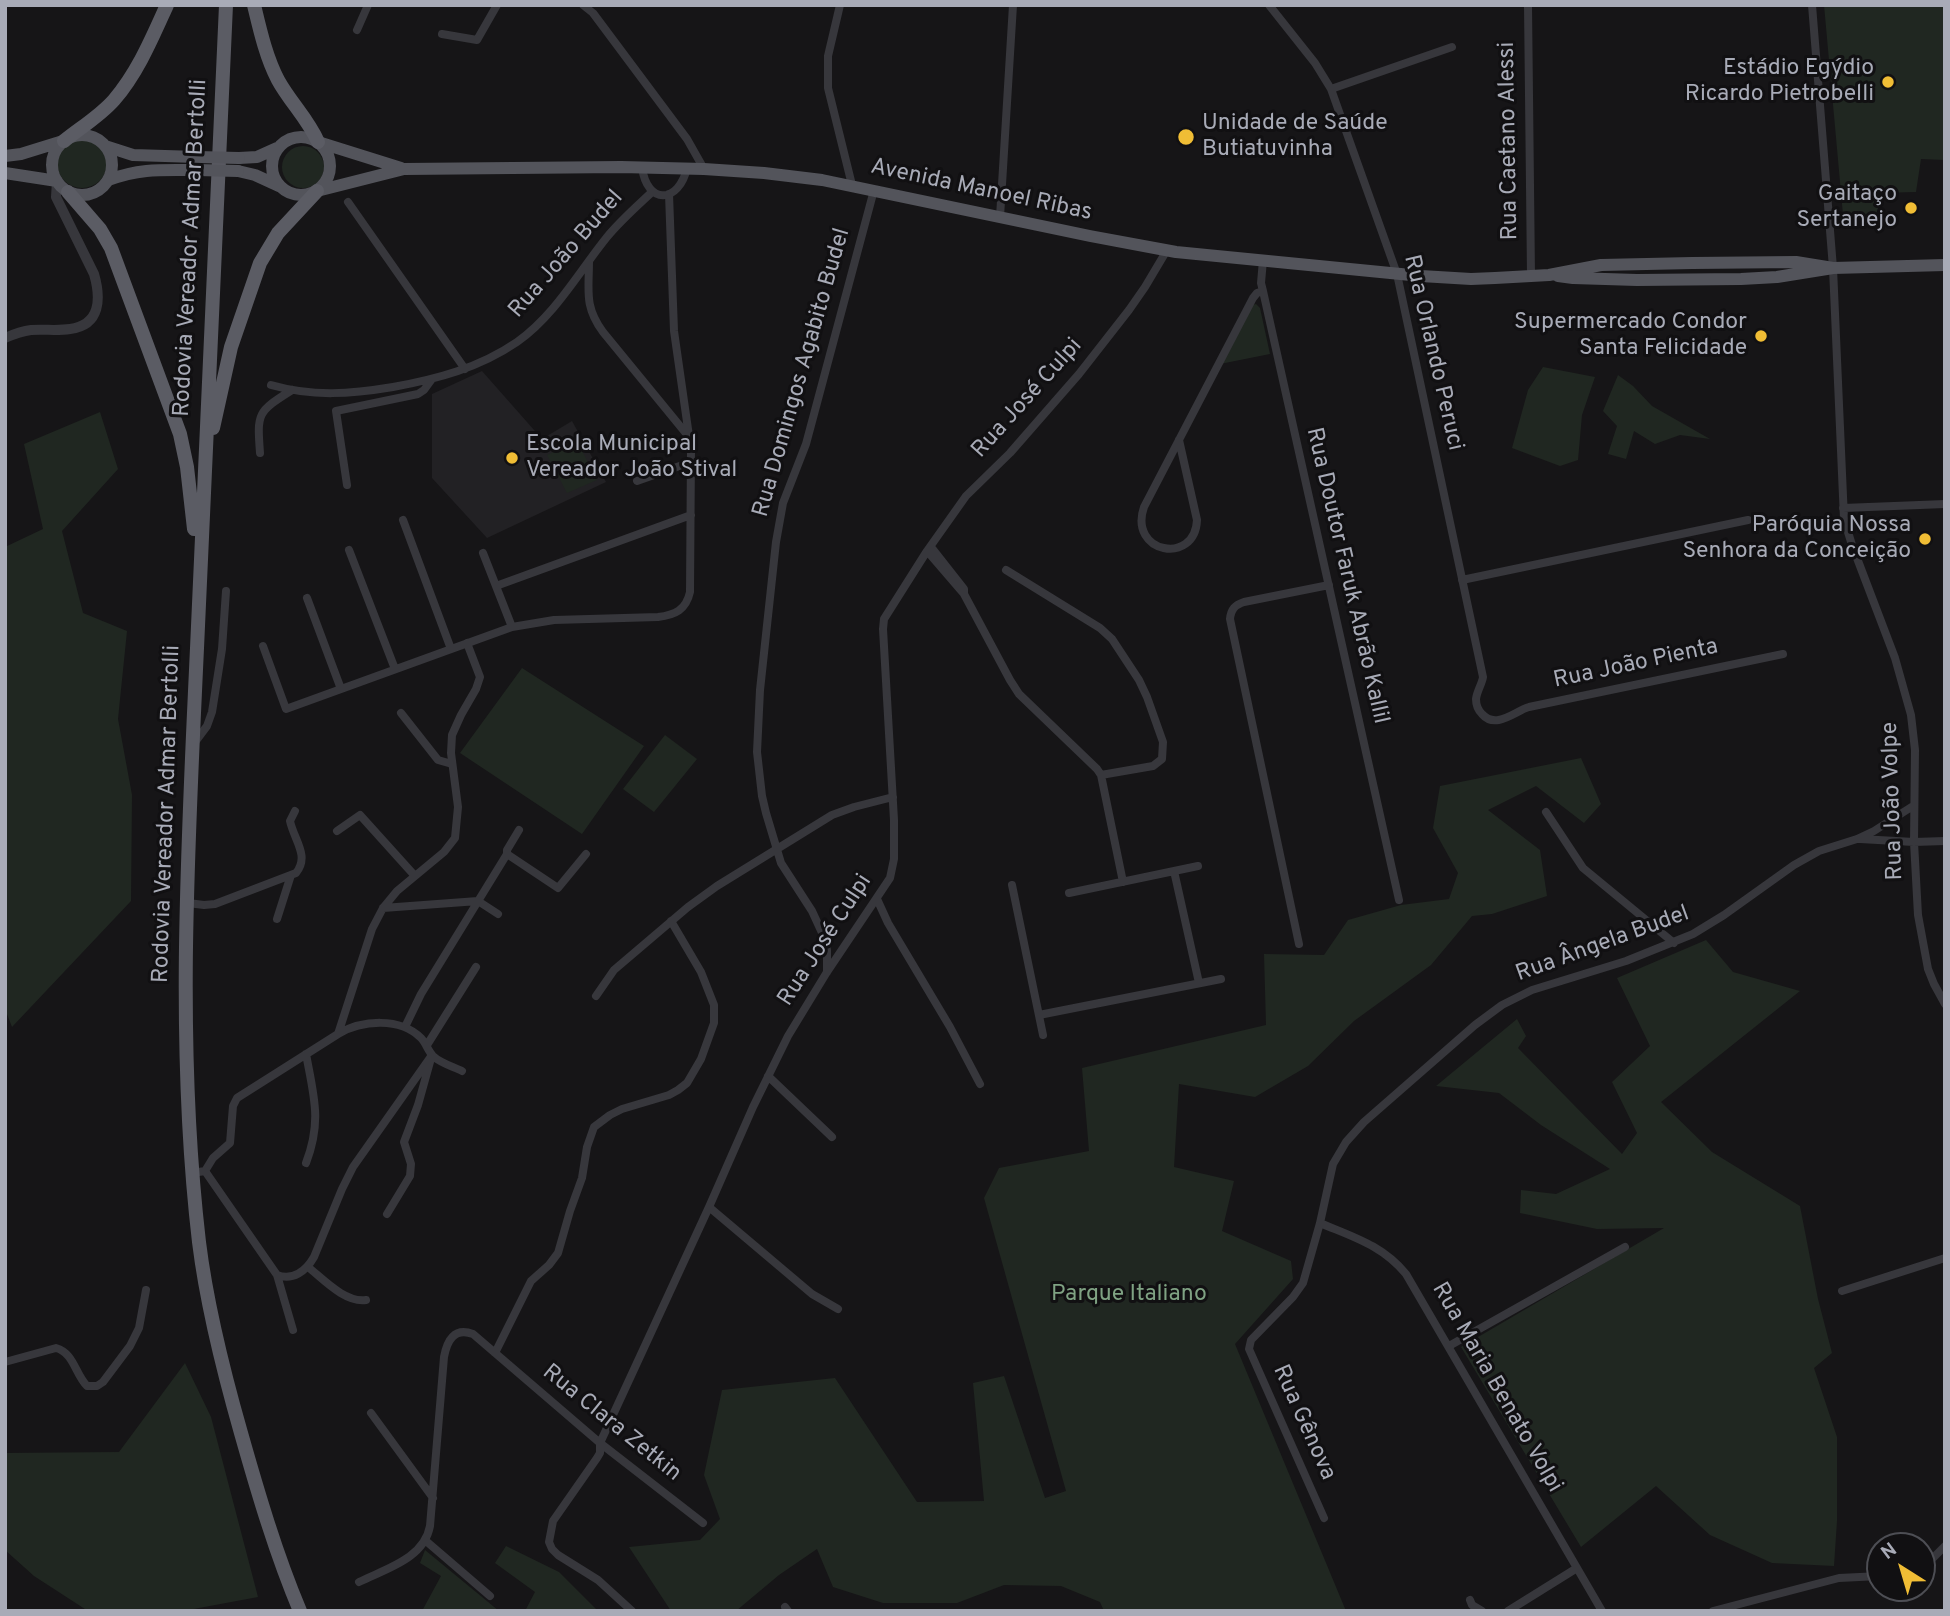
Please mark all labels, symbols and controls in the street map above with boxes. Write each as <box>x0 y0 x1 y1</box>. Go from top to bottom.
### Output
street label: Rua Caetano Alessi <box>1494 41 1526 241</box>
place label: Estádio Egýdio Ricardo Pietrobelli <box>1685 55 1874 109</box>
marker: Estádio Egýdio Ricardo Pietrobelli <box>1880 74 1896 90</box>
street label: Rodovia Vereador Admar Bertolli <box>169 78 215 418</box>
place label: Unidade de Saúde Butiatuvinha <box>1202 110 1388 164</box>
marker: Unidade de Saúde Butiatuvinha <box>1176 127 1196 147</box>
street label: Avenida Manoel Ribas <box>868 154 1094 228</box>
place label: Gaitaço Sertanejo <box>1797 181 1897 235</box>
street label: Rua João Budel <box>504 185 630 325</box>
marker: Gaitaço Sertanejo <box>1903 200 1919 216</box>
street label: Rua Domingos Agabito Budel <box>748 225 858 521</box>
street label: Rua Orlando Peruci <box>1396 252 1468 454</box>
place label: Supermercado Condor Santa Felicidade <box>1514 309 1747 363</box>
marker: Supermercado Condor Santa Felicidade <box>1753 328 1769 344</box>
street label: Rua José Culpi <box>967 333 1089 465</box>
street label: Rua Doutor Faruk Abrão Kallil <box>1298 425 1394 727</box>
place label: Escola Municipal Vereador João Stival <box>526 431 737 485</box>
marker: Escola Municipal Vereador João Stival <box>504 450 520 466</box>
place label: Paróquia Nossa Senhora da Conceição <box>1683 512 1911 566</box>
marker: Paróquia Nossa Senhora da Conceição <box>1917 531 1933 547</box>
street label: Rua João Pienta <box>1551 634 1721 696</box>
street label: Rodovia Vereador Admar Bertolli <box>148 645 188 983</box>
street label: Rua João Volpe <box>1877 721 1911 881</box>
street label: Rua José Culpi <box>773 870 879 1012</box>
street label: Rua Ângela Budel <box>1513 901 1693 989</box>
street label: Rua Maria Benato Volpi <box>1425 1278 1567 1498</box>
park label: Parque Italiano <box>1051 1281 1207 1309</box>
street label: Rua Clara Zetkin <box>536 1360 686 1488</box>
street label: Rua Gênova <box>1265 1361 1341 1485</box>
north arrow <box>1866 1532 1936 1602</box>
text: N <box>1877 1538 1902 1566</box>

